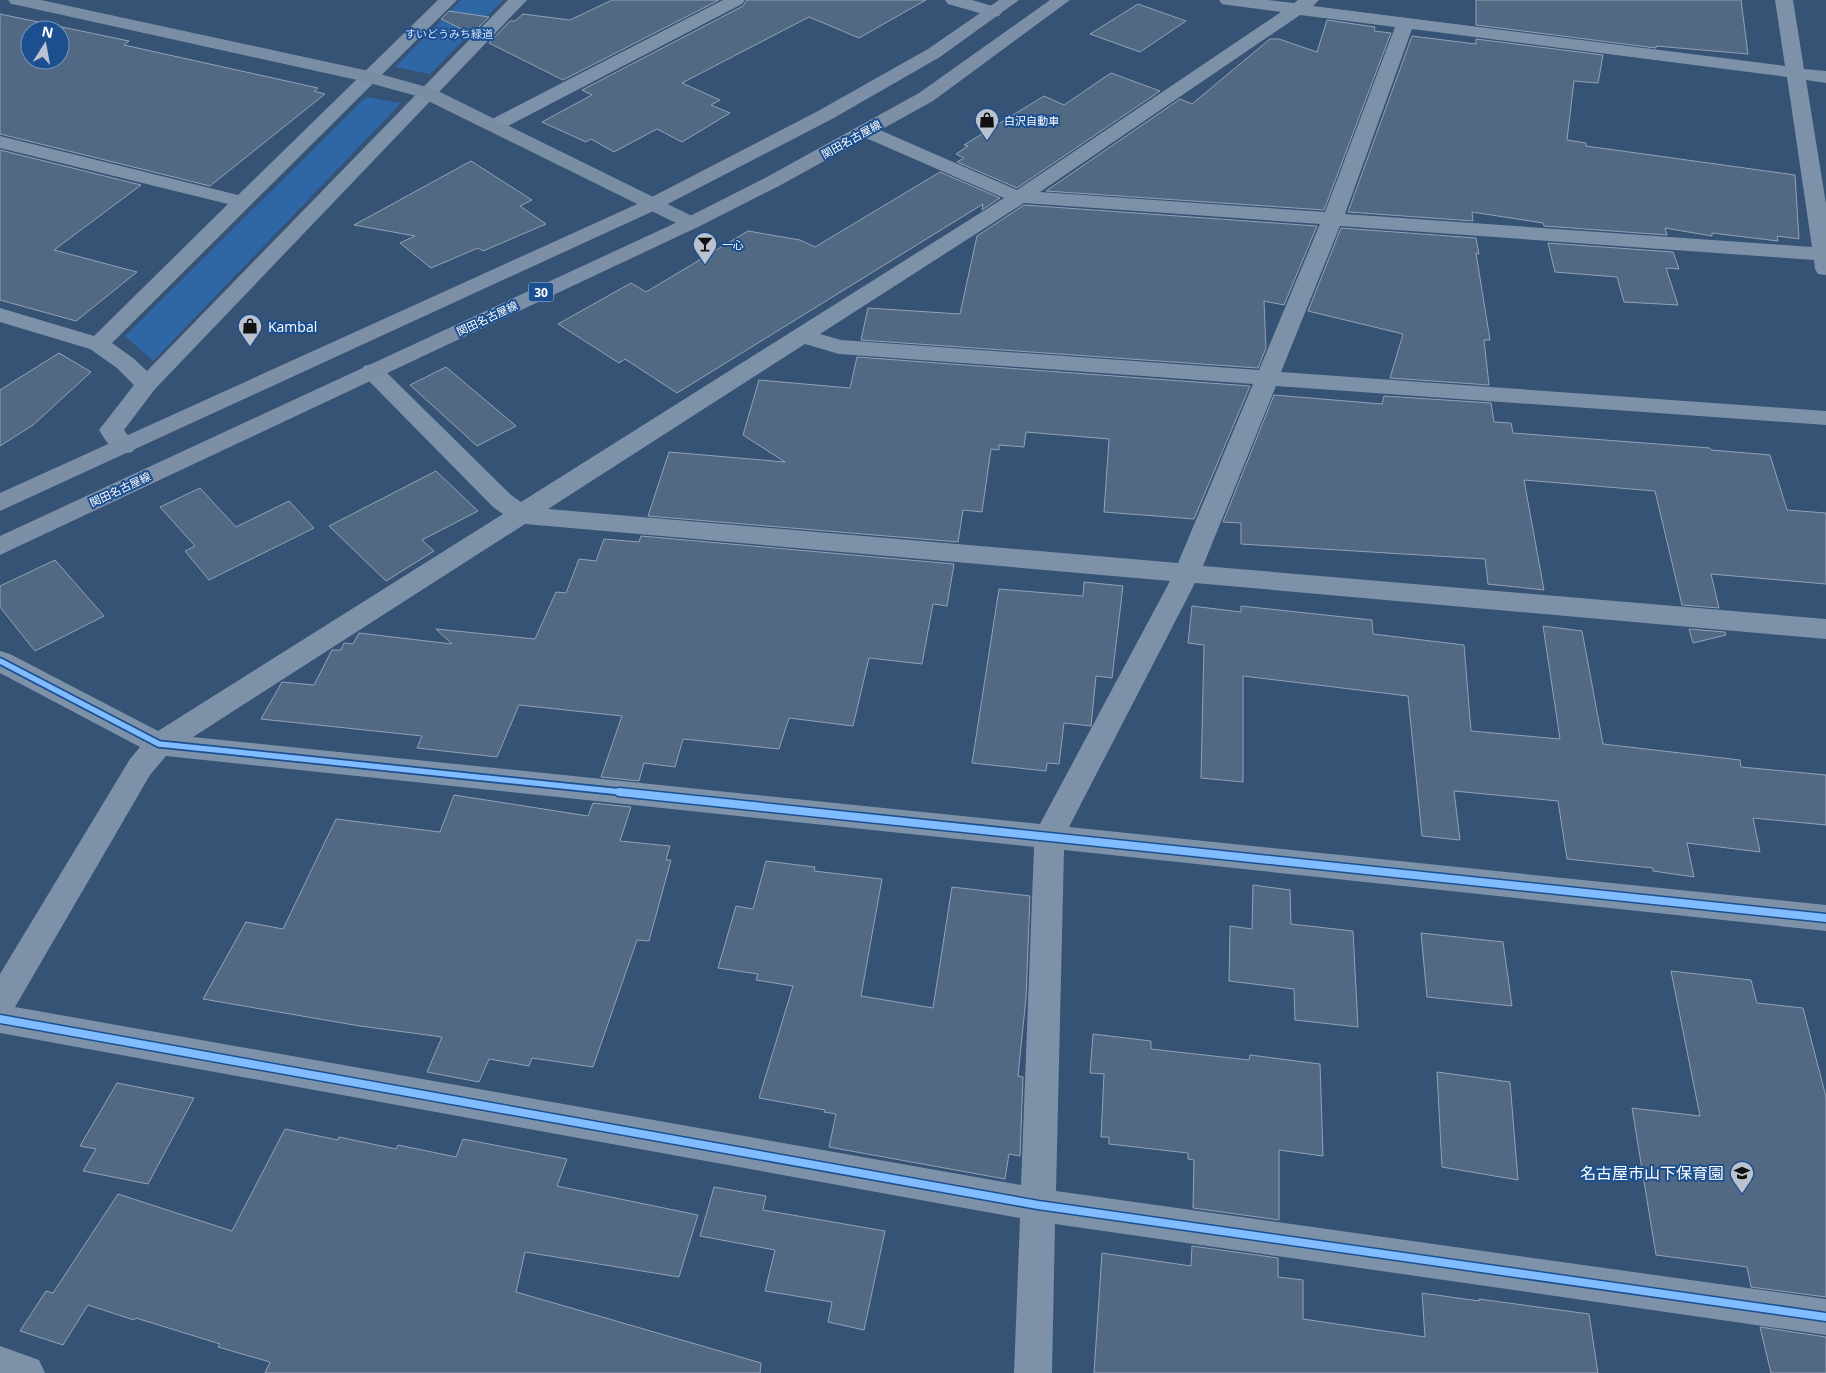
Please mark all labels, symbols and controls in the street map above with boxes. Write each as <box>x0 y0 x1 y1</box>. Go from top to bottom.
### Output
north arrow <box>20 20 70 70</box>
text: N <box>40 21 55 42</box>
park label: すいどうみち緑道 <box>405 26 493 41</box>
shop icon: 白沢自動車 <box>974 107 1000 141</box>
place label: 白沢自動車 <box>1004 113 1059 128</box>
street label: 関田名古屋線 <box>819 116 883 162</box>
bar icon: 一心 <box>692 231 718 265</box>
place label: 一心 <box>722 237 744 252</box>
road number: 30 <box>528 282 554 302</box>
street label: 関田名古屋線 <box>454 297 520 339</box>
shop icon: Kambal <box>237 313 263 347</box>
place label: Kambal <box>268 317 317 336</box>
street label: 関田名古屋線 <box>87 468 153 510</box>
school or university icon: 名古屋市山下保育園 <box>1729 1160 1755 1194</box>
place label: 名古屋市山下保育園 <box>1580 1162 1724 1184</box>

